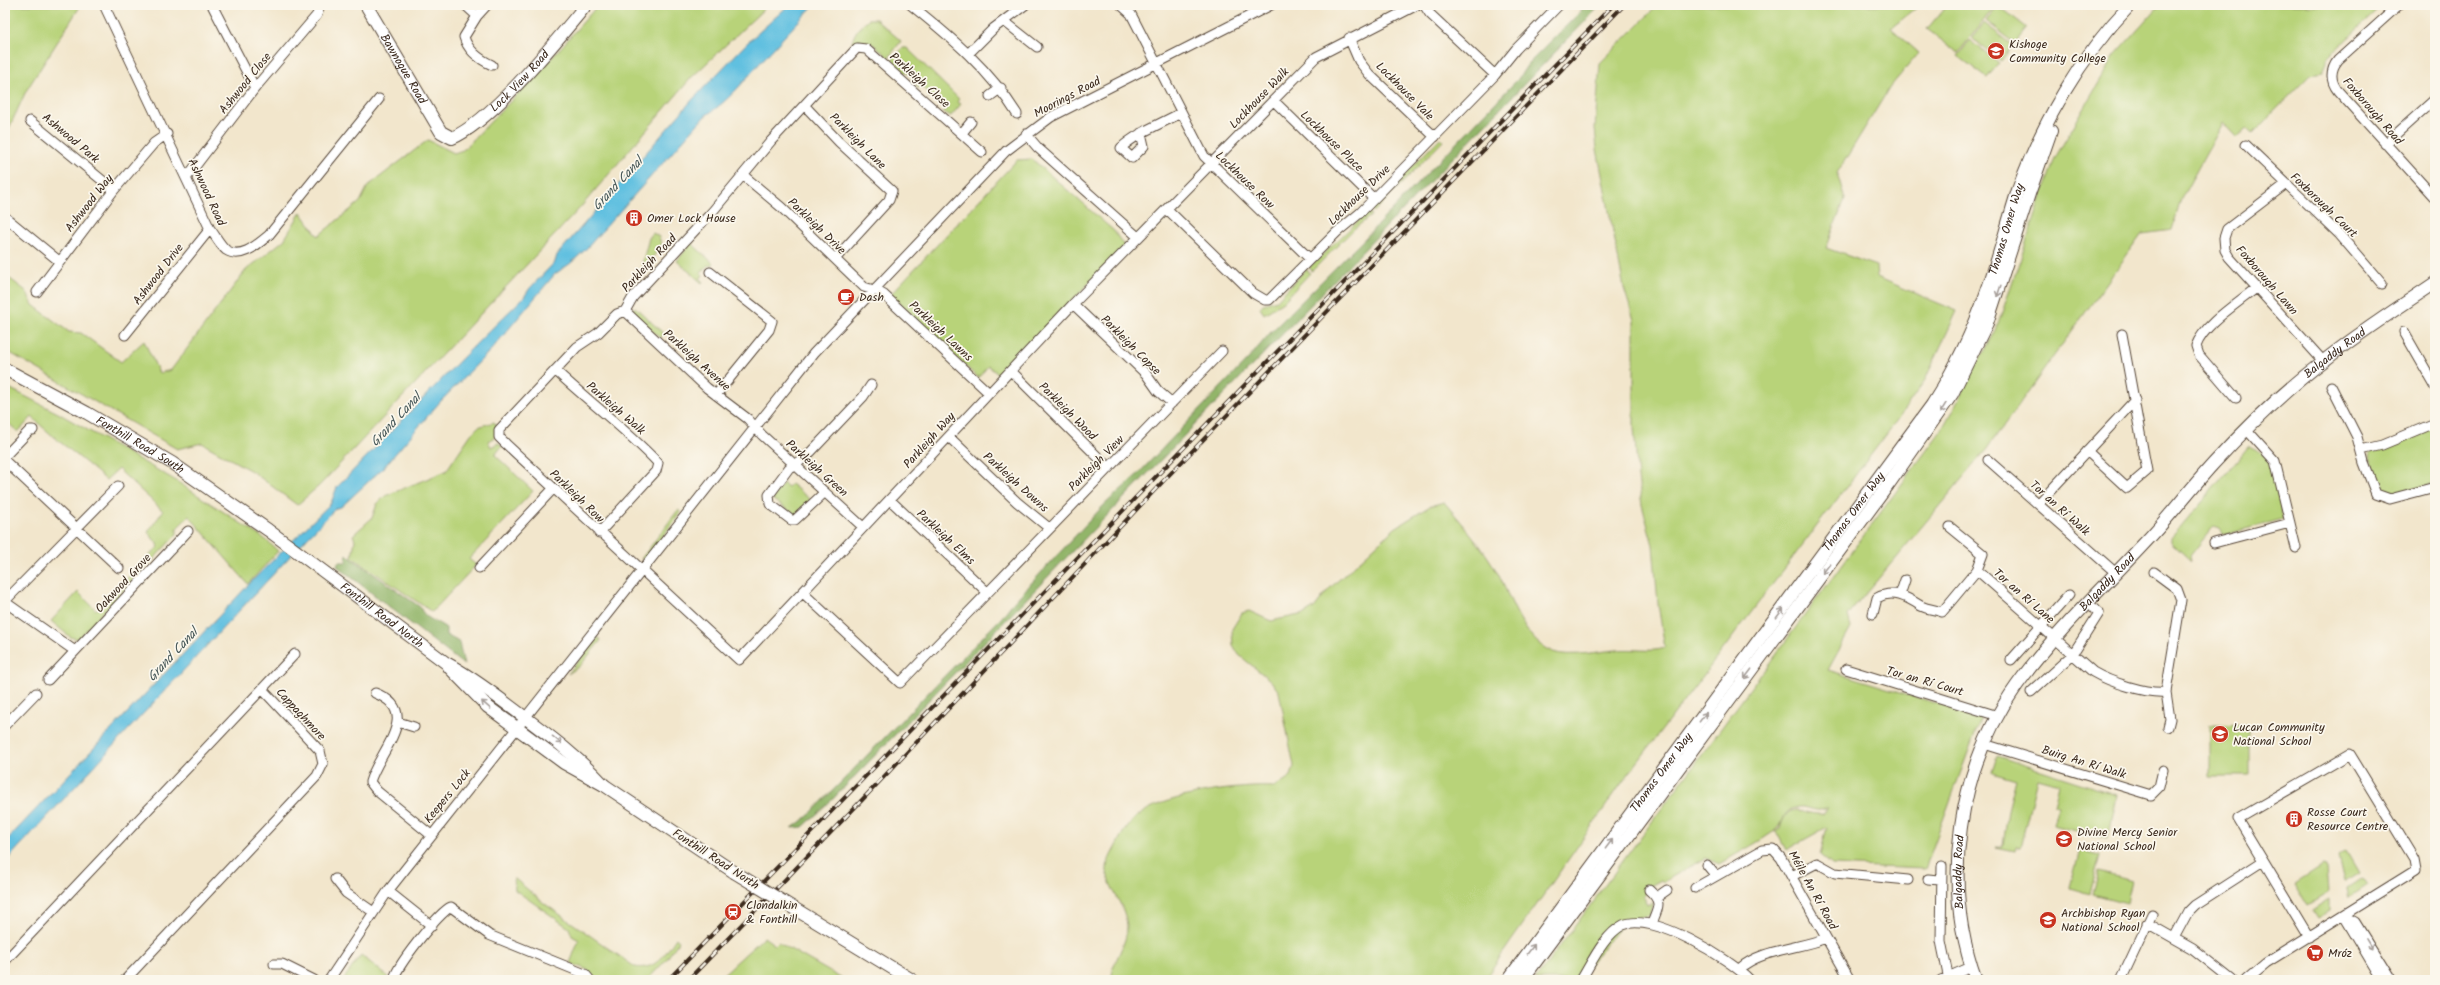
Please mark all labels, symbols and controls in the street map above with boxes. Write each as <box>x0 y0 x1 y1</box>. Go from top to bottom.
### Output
street label: Bawnogue Road <box>375 30 432 109</box>
place label: Kishoge Community College <box>2009 35 2106 68</box>
school or university icon: Kishoge Community College <box>1986 41 2006 61</box>
street label: Lock View Road <box>486 45 555 117</box>
street label: Ashwood Close <box>215 48 277 118</box>
street label: Parkleigh Close <box>885 48 955 113</box>
street label: Lockhouse Vale <box>1371 58 1439 125</box>
street label: Lockhouse Walk <box>1225 63 1294 134</box>
street label: Moorings Road <box>1030 71 1105 123</box>
street label: Foxborough Road <box>2338 73 2408 150</box>
street label: Lockhouse Place <box>1296 106 1368 177</box>
street label: Ashwood Park <box>38 108 104 169</box>
street label: Parkleigh Lane <box>825 109 891 175</box>
street label: Lockhouse Row <box>1211 147 1279 214</box>
water label: Grand Canal <box>588 150 651 216</box>
street label: Ashwood Road <box>183 155 231 230</box>
street label: Lockhouse Drive <box>1324 160 1395 230</box>
street label: Foxborough Court <box>2286 168 2362 243</box>
street label: Ashwood Way <box>61 170 118 236</box>
street label: Thomas Omer Way <box>1984 180 2030 278</box>
street label: Parkleigh Drive <box>783 194 851 260</box>
building icon: Omer Lock House <box>624 208 644 228</box>
place label: Omer Lock House <box>647 209 736 228</box>
street label: Parkleigh Road <box>617 229 682 297</box>
street label: Ashwood Drive <box>128 239 189 309</box>
street label: Foxborough Lawn <box>2231 241 2302 320</box>
one-way arrow <box>1995 284 2002 297</box>
cafe icon: Dash <box>836 287 856 307</box>
place label: Dash <box>859 288 884 307</box>
street label: Parkleigh Lawns <box>904 297 977 366</box>
street label: Parkleigh Copse <box>1096 311 1166 380</box>
street label: Balgaddy Road <box>2300 323 2371 383</box>
street label: Parkleigh Avenue <box>659 325 735 396</box>
street label: Parkleigh Walk <box>582 377 650 440</box>
street label: Parkleigh Wood <box>1034 378 1102 446</box>
water label: Grand Canal <box>366 386 429 452</box>
one-way arrow <box>1939 402 1947 414</box>
street label: Parkleigh Way <box>899 407 960 473</box>
street label: Fonthill Road South <box>92 411 188 479</box>
street label: Parkleigh View <box>1064 430 1129 496</box>
street label: Parkleigh Green <box>781 435 852 502</box>
street label: Parkleigh Downs <box>979 448 1053 517</box>
street label: Parkleigh Row <box>545 465 609 528</box>
street label: Thomas Omer Way <box>1818 468 1890 556</box>
street label: Tor an Rí Walk <box>2025 476 2094 541</box>
street label: Parkleigh Elms <box>912 505 979 570</box>
street label: Oakwood Grove <box>91 549 156 617</box>
street label: Balgaddy Road <box>2075 549 2141 616</box>
one-way arrow <box>1822 564 1830 575</box>
street label: Tor an Rí Lane <box>1989 564 2059 629</box>
street label: Fonthill Road North <box>336 578 428 653</box>
one-way arrow <box>1776 607 1784 618</box>
water label: Grand Canal <box>143 621 206 687</box>
street label: Tor an Rí Court <box>1884 661 1966 702</box>
one-way arrow <box>1744 668 1753 679</box>
street label: Cappaghmore <box>271 684 331 746</box>
one-way arrow <box>480 700 491 709</box>
one-way arrow <box>1698 712 1707 723</box>
place label: Lucan Community National School <box>2233 718 2325 751</box>
school or university icon: Lucan Community National School <box>2210 724 2230 744</box>
street label: Thomas Omer Way <box>1626 728 1698 817</box>
one-way arrow <box>552 736 562 745</box>
street label: Buirg An Rí Walk <box>2039 741 2129 784</box>
street label: Keepers Lock <box>419 764 476 828</box>
place label: Rosse Court Resource Centre <box>2307 803 2389 836</box>
building icon: Rosse Court Resource Centre <box>2284 809 2304 829</box>
place label: Divine Mercy Senior National School <box>2077 823 2178 856</box>
street label: Fonthill Road North <box>669 824 763 895</box>
school or university icon: Divine Mercy Senior National School <box>2054 829 2074 849</box>
street label: Balgaddy Road <box>1949 833 1970 910</box>
one-way arrow <box>1604 839 1613 850</box>
street label: Méile An Rí Road <box>1783 847 1843 934</box>
place label: Clondalkin & Fonthill <box>746 896 797 929</box>
station icon: Clondalkin & Fonthill <box>723 902 743 922</box>
place label: Archbishop Ryan National School <box>2061 904 2145 937</box>
school or university icon: Archbishop Ryan National School <box>2038 910 2058 930</box>
one-way arrow <box>2365 938 2373 949</box>
one-way arrow <box>1527 943 1535 954</box>
supermarket icon: Mróz <box>2305 943 2325 963</box>
place label: Mróz <box>2328 944 2352 963</box>

